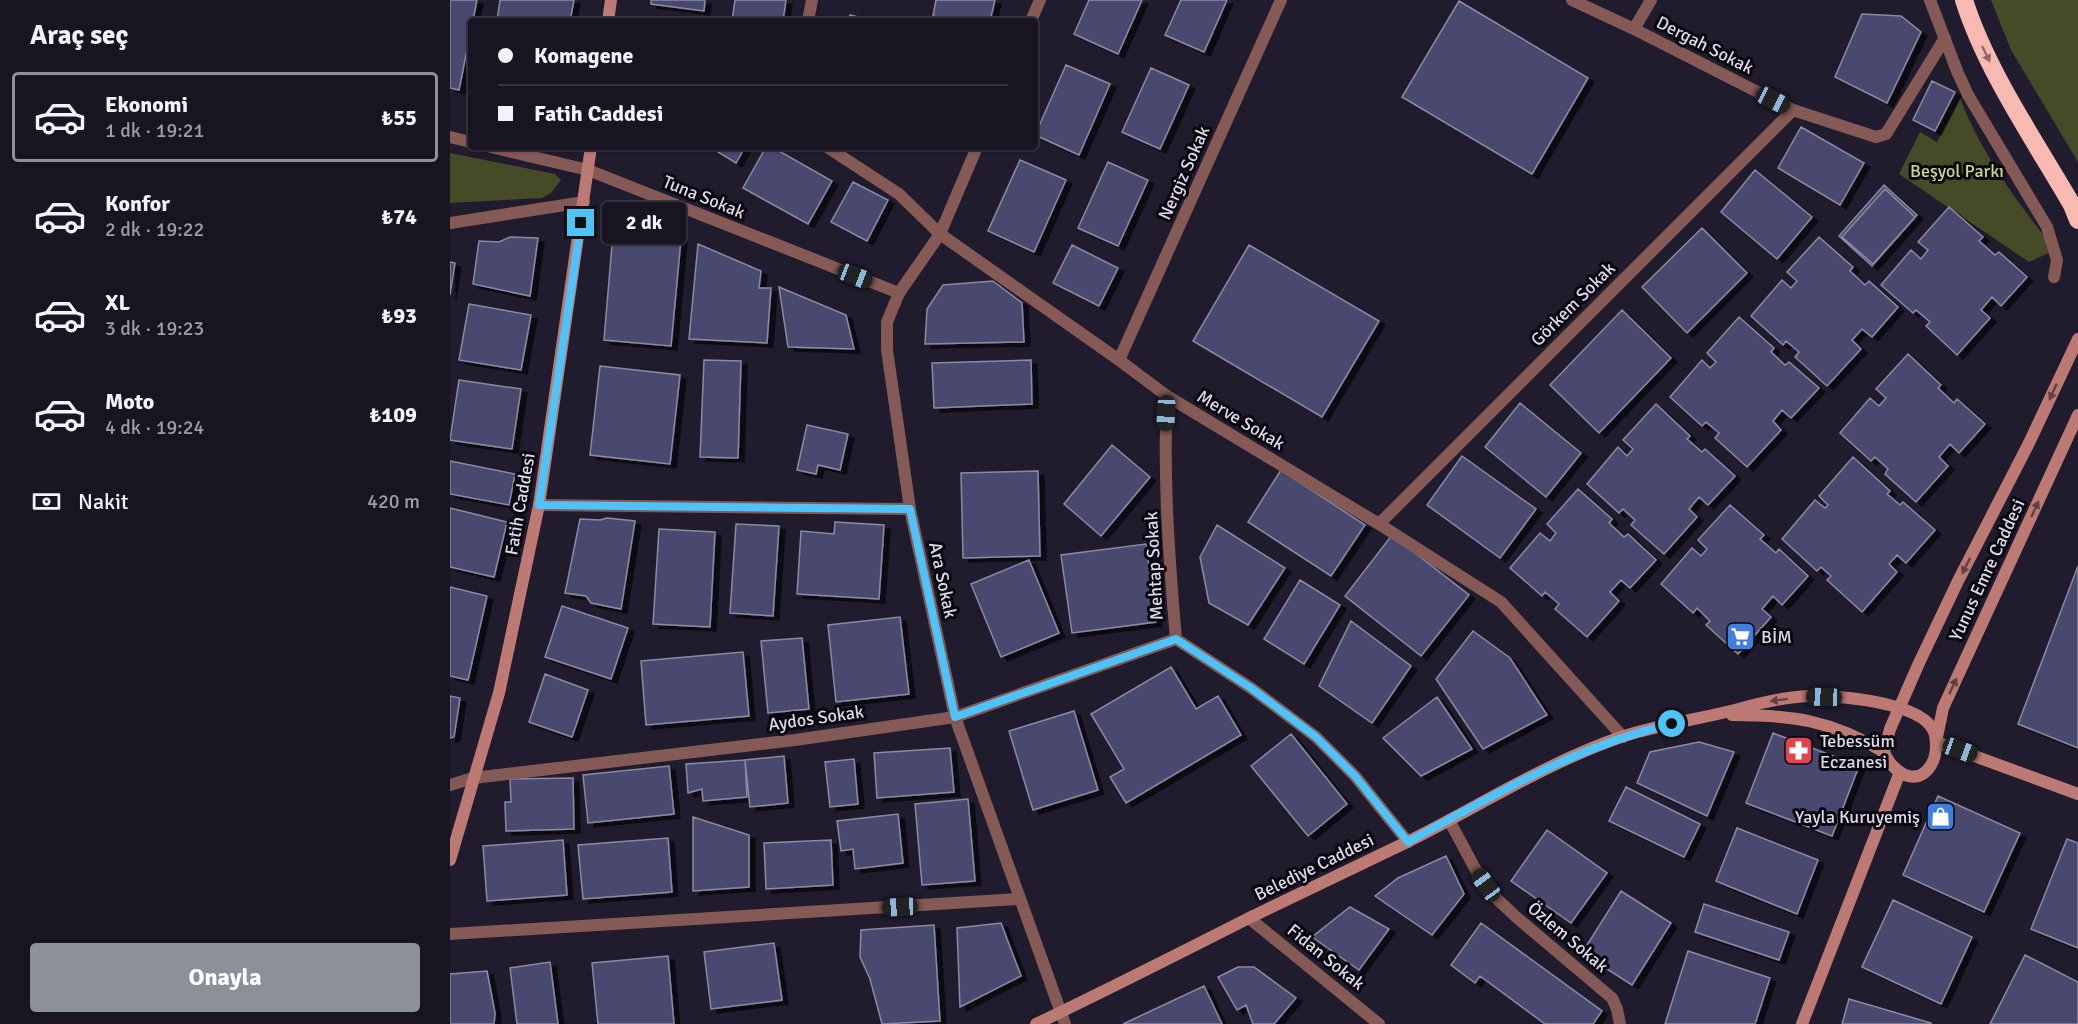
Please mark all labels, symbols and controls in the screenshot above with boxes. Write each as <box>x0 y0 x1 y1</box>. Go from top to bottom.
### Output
street label: Dergah Sokak <box>1653 11 1757 79</box>
text: Araç seç <box>30 19 128 52</box>
text: Komagene <box>534 42 634 69</box>
one-way arrow <box>1981 45 1991 63</box>
car <box>1753 84 1793 116</box>
icon: car <box>33 90 87 144</box>
text: Ekonomi <box>105 91 188 118</box>
text: Fatih Caddesi <box>534 100 663 127</box>
text: ₺55 <box>381 104 417 131</box>
text: 1 dk · 19:21 <box>105 118 204 143</box>
street label: Nergiz Sokak <box>1153 123 1215 223</box>
park label: Beşyol Parkı <box>1910 160 2004 182</box>
street label: Tuna Sokak <box>660 171 748 223</box>
icon: car <box>33 189 87 243</box>
text: Konfor <box>105 190 170 217</box>
callout: 2 dk <box>602 202 686 244</box>
text: ₺74 <box>381 203 417 230</box>
route end <box>567 209 594 236</box>
text: 2 dk <box>626 210 662 235</box>
text: 2 dk · 19:22 <box>105 217 204 242</box>
street label: Görkem Sokak <box>1526 257 1620 351</box>
car <box>835 261 875 291</box>
icon: car <box>33 288 87 342</box>
text: XL <box>105 289 130 316</box>
text: ₺93 <box>381 302 417 329</box>
text: 3 dk · 19:23 <box>105 316 204 341</box>
one-way arrow <box>2048 383 2057 400</box>
street label: Merve Sokak <box>1193 385 1289 455</box>
icon: car <box>33 387 87 441</box>
text: Moto <box>105 388 154 415</box>
car <box>1156 395 1176 431</box>
text: ₺109 <box>369 401 417 428</box>
text: 4 dk · 19:24 <box>105 415 204 440</box>
street label: Fatih Caddesi <box>500 451 540 557</box>
icon: cash <box>30 485 63 518</box>
text: Nakit <box>78 488 129 515</box>
text: 420 m <box>367 489 420 514</box>
street label: Yunus Emre Caddesi <box>1944 496 2030 644</box>
one-way arrow <box>2030 501 2039 518</box>
street label: Mehtap Sokak <box>1140 511 1168 621</box>
street label: Ara Sokak <box>924 540 962 620</box>
one-way arrow <box>1961 558 1971 575</box>
supermarket icon: BİM <box>1724 621 1756 653</box>
place label: BİM <box>1761 626 1792 648</box>
one-way arrow <box>1948 678 1957 695</box>
car <box>1806 687 1842 707</box>
one-way arrow <box>1769 695 1788 704</box>
street label: Aydos Sokak <box>767 700 865 736</box>
route start <box>1658 710 1685 737</box>
place label: Tebessüm Eczanesi <box>1820 730 1895 773</box>
pharmacy icon: Tebessüm Eczanesi <box>1783 735 1815 767</box>
car <box>1940 735 1980 765</box>
shop icon: Yayla Kuruyemiş <box>1925 801 1957 833</box>
place label: Yayla Kuruyemiş <box>1795 806 1920 828</box>
street label: Belediye Caddesi <box>1251 829 1377 905</box>
car <box>1468 865 1504 905</box>
car <box>882 897 918 917</box>
street label: Özlem Sokak <box>1523 897 1613 977</box>
street label: Fidan Sokak <box>1283 919 1369 995</box>
button: Onayla <box>30 943 420 1012</box>

